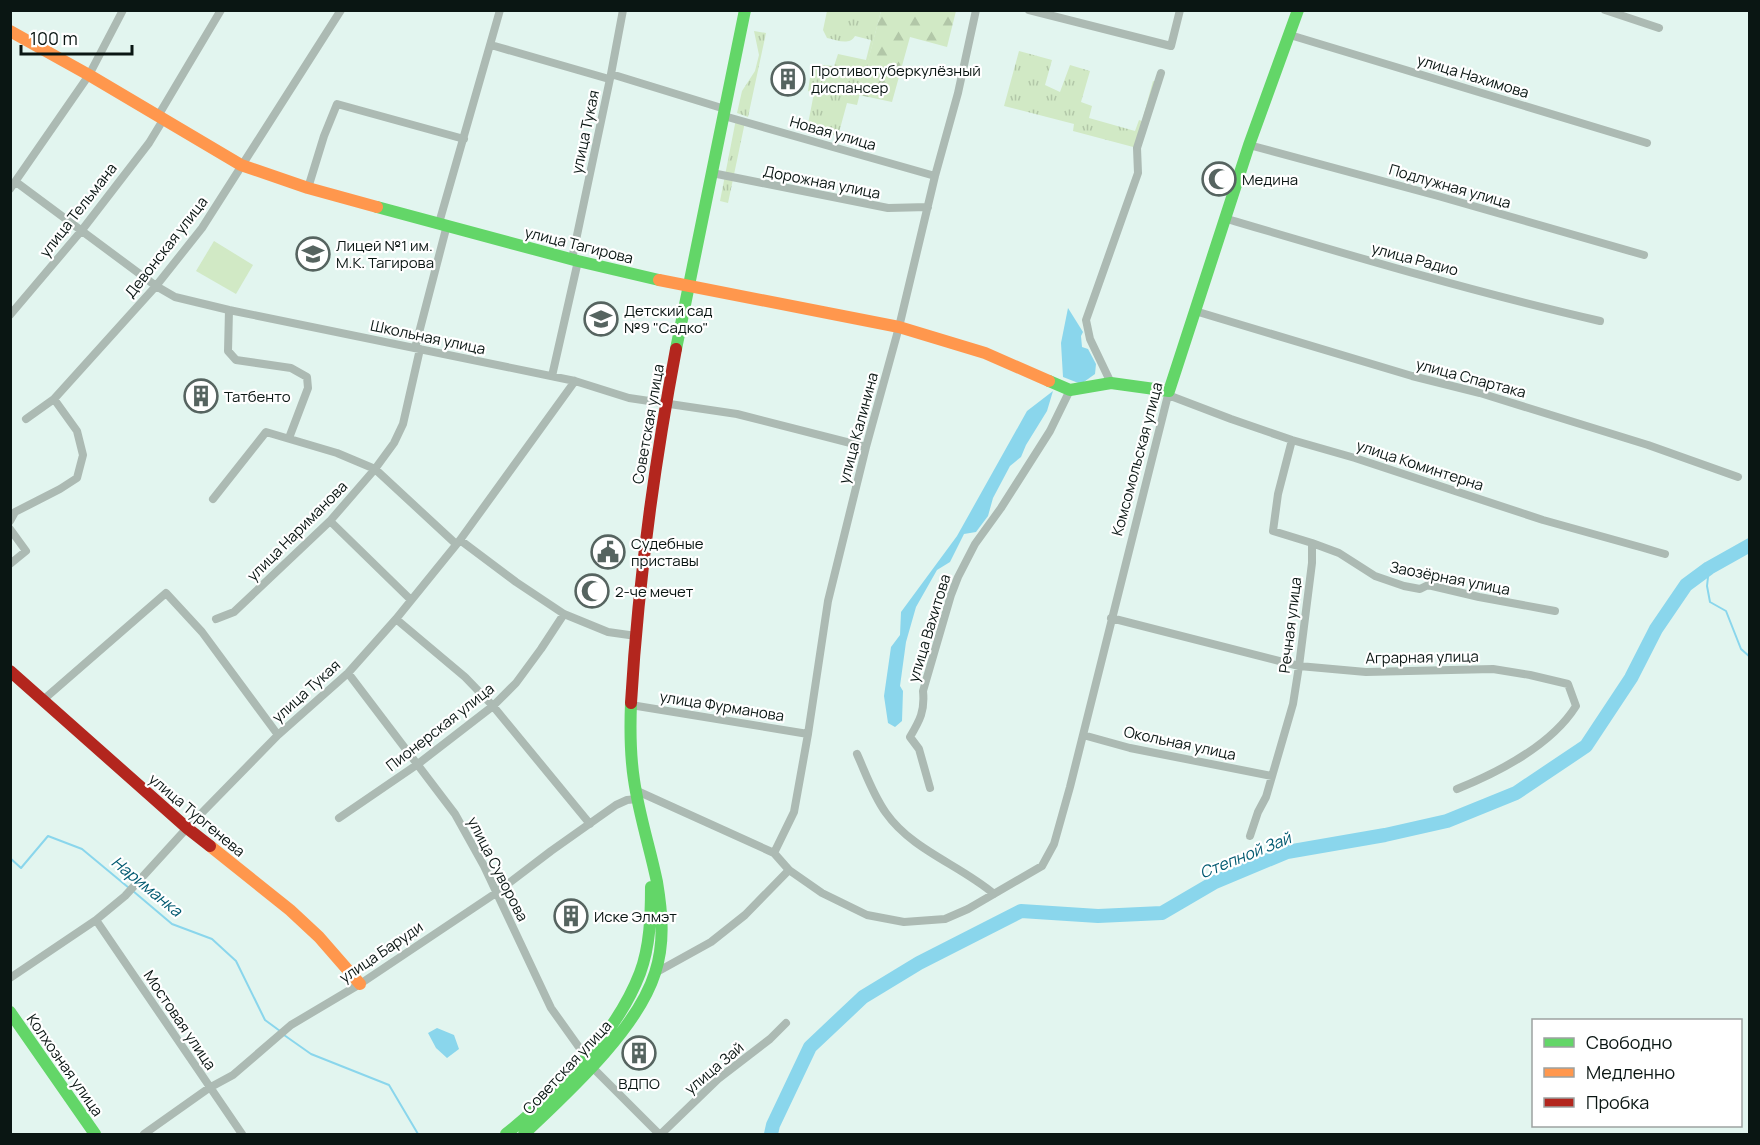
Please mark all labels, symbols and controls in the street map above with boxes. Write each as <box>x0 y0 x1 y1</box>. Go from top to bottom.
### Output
scale bar <box>21 18 132 56</box>
text: 100 m <box>30 26 78 50</box>
street label: улица Нахимова <box>1414 49 1532 103</box>
place label: Противотуберкулёзный диспансер <box>811 60 981 98</box>
building icon: Противотуберкулёзный диспансер <box>770 61 806 97</box>
street label: улица Тукая <box>566 88 604 176</box>
street label: Новая улица <box>787 111 879 155</box>
street label: улица Тельмана <box>34 158 122 262</box>
street label: Подлужная улица <box>1386 159 1514 213</box>
street label: Дорожная улица <box>762 160 882 204</box>
mosque icon: Медина <box>1201 161 1237 197</box>
place label: Медина <box>1242 169 1298 190</box>
street label: Девонская улица <box>120 192 212 302</box>
street label: улица Тагирова <box>522 221 636 269</box>
place label: Лицей №1 им. М.К. Тагирова <box>336 235 434 273</box>
school or university icon: Лицей №1 им. М.К. Тагирова <box>295 236 331 272</box>
street label: улица Радио <box>1369 237 1461 281</box>
place label: Детский сад №9 "Садко" <box>624 300 713 338</box>
school or university icon: Детский сад №9 "Садко" <box>583 301 619 337</box>
street label: Школьная улица <box>369 315 487 359</box>
street label: улица Спартака <box>1414 353 1528 403</box>
street label: Советская улица <box>627 362 669 486</box>
street label: улица Калинина <box>833 370 883 486</box>
building icon: Татбенто <box>183 378 219 414</box>
street label: Комсомольская улица <box>1106 380 1168 538</box>
place label: Татбенто <box>224 386 291 407</box>
street label: улица Коминтерна <box>1354 435 1486 495</box>
street label: улица Нариманова <box>242 476 352 586</box>
place label: Судебные приставы <box>631 533 704 571</box>
public building icon: Судебные приставы <box>590 534 626 570</box>
street label: Заозёрная улица <box>1388 556 1512 600</box>
street label: улица Вахитова <box>903 571 955 685</box>
mosque icon: 2-че мечет <box>574 573 610 609</box>
street label: Речная улица <box>1274 576 1306 674</box>
place label: 2-че мечет <box>615 581 694 602</box>
street label: Аграрная улица <box>1365 646 1479 668</box>
street label: улица Тукая <box>267 655 345 727</box>
street label: Пионерская улица <box>382 678 498 776</box>
street label: улица Фурманова <box>658 686 786 726</box>
street label: Окольная улица <box>1122 721 1238 765</box>
street label: улица Тургенева <box>144 768 250 862</box>
street label: улица Суворова <box>463 813 533 925</box>
water label: Степной Зай <box>1196 826 1296 883</box>
water label: Нариманка <box>107 851 188 922</box>
building icon: Иске Элмэт <box>553 898 589 934</box>
place label: Иске Элмэт <box>594 906 677 927</box>
street label: улица Баруди <box>335 916 427 988</box>
street label: Мостовая улица <box>139 966 221 1074</box>
street label: Колхозная улица <box>22 1010 108 1120</box>
street label: Советская улица <box>518 1015 616 1119</box>
legend <box>1532 1019 1742 1127</box>
text: Свободно <box>1586 1030 1672 1054</box>
building icon: ВДПО <box>621 1035 657 1071</box>
street label: улица Зай <box>680 1037 748 1099</box>
text: Медленно <box>1586 1060 1675 1084</box>
place label: ВДПО <box>618 1073 660 1094</box>
text: Пробка <box>1586 1090 1649 1114</box>

